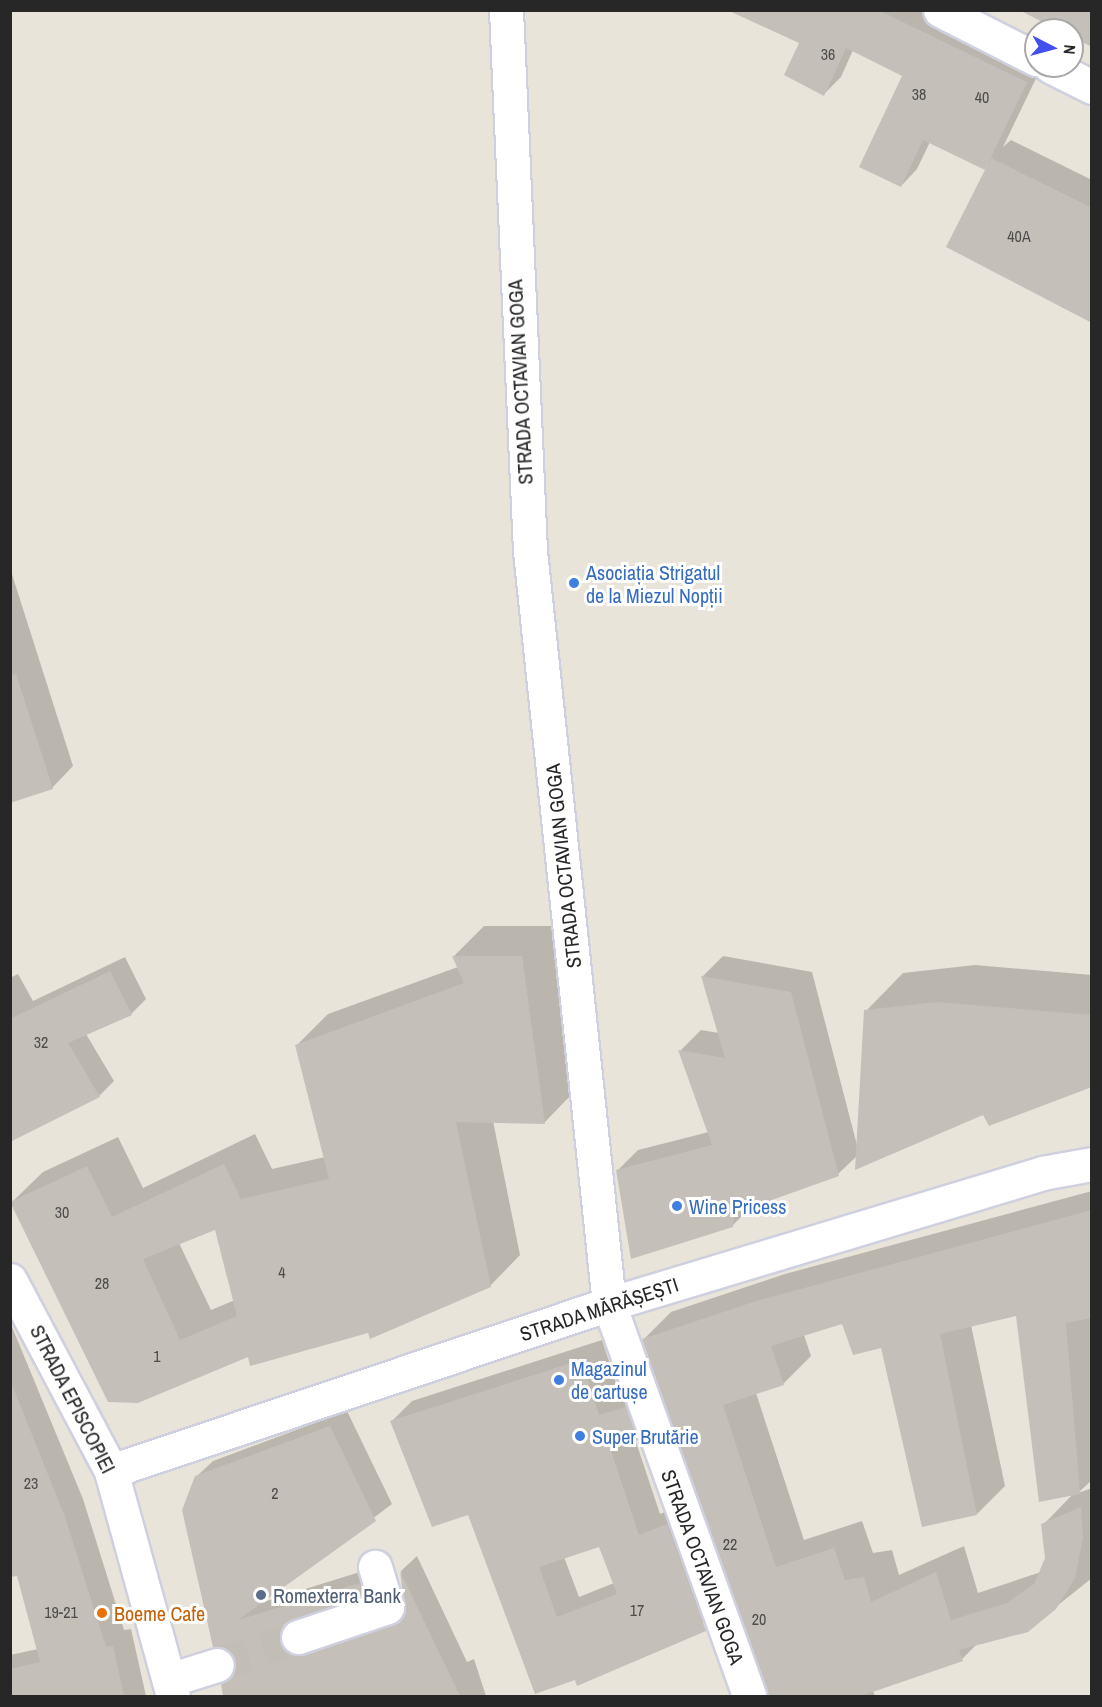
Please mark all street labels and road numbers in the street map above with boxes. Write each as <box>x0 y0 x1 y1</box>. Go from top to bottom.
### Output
street label: STRADA OCTAVIAN GOGA <box>503 278 537 486</box>
street label: STRADA OCTAVIAN GOGA <box>540 762 586 970</box>
street label: STRADA MĂRĂȘEȘTI <box>516 1272 682 1346</box>
street label: STRADA EPISCOPIEI <box>25 1320 121 1478</box>
street label: STRADA OCTAVIAN GOGA <box>656 1466 750 1668</box>

